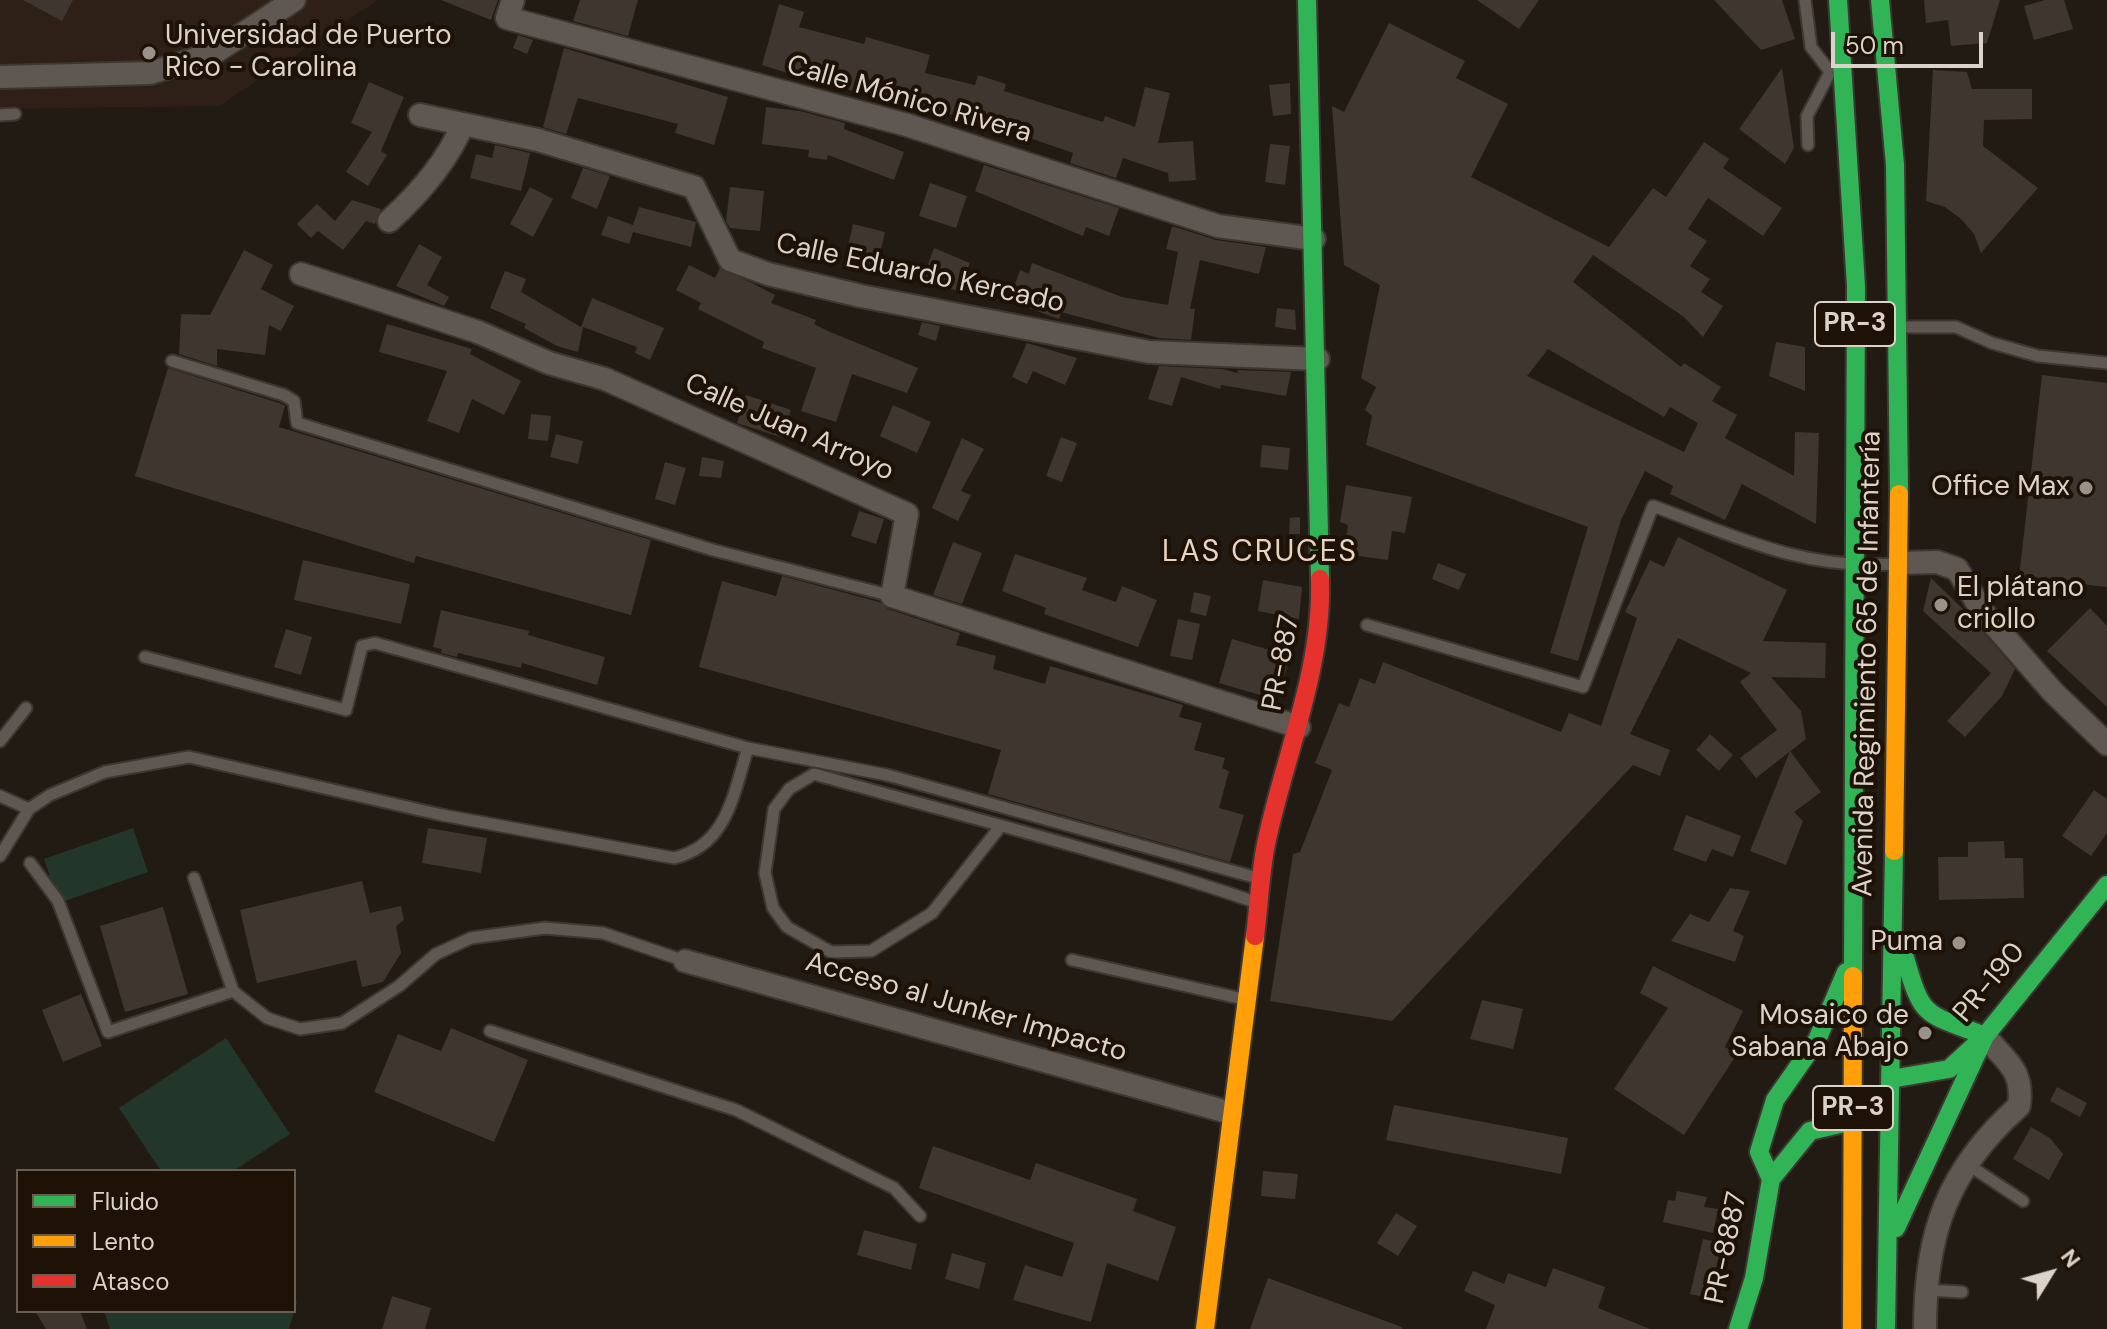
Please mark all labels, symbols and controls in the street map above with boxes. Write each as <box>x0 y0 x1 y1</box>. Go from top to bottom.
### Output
scale bar <box>1835 16 1987 66</box>
place label: Universidad de Puerto Rico - Carolina <box>165 20 452 86</box>
text: 50 m <box>1845 30 1904 61</box>
marker: Universidad de Puerto Rico - Carolina <box>140 44 158 62</box>
street label: Calle Mónico Rivera <box>783 49 1035 151</box>
street label: Calle Eduardo Kercado <box>773 227 1067 321</box>
road number: PR-3 <box>1815 302 1895 346</box>
street label: Calle Juan Arroyo <box>679 367 899 489</box>
street label: Avenida Regimiento 65 de Infantería <box>1847 431 1889 897</box>
place label: Office Max <box>1931 471 2070 505</box>
marker: Office Max <box>2077 479 2095 497</box>
district label: LAS CRUCES <box>1162 535 1358 571</box>
place label: El plátano criollo <box>1957 572 2084 638</box>
marker: El plátano criollo <box>1932 596 1950 614</box>
street label: PR-887 <box>1256 613 1308 713</box>
place label: Puma <box>1871 926 1943 960</box>
marker: Puma <box>1950 934 1968 952</box>
street label: PR-190 <box>1947 936 2033 1030</box>
street label: Acceso al Junker Impacto <box>801 946 1131 1070</box>
place label: Mosaico de Sabana Abajo <box>1731 1000 1909 1066</box>
marker: Mosaico de Sabana Abajo <box>1916 1024 1934 1042</box>
road number: PR-3 <box>1813 1086 1893 1130</box>
legend <box>16 1169 296 1313</box>
text: Fluido <box>92 1186 159 1217</box>
street label: PR-8887 <box>1699 1189 1755 1307</box>
text: Lento <box>92 1226 155 1257</box>
north arrow <box>2011 1233 2091 1313</box>
text: N <box>2054 1243 2087 1273</box>
text: Atasco <box>92 1266 169 1297</box>

